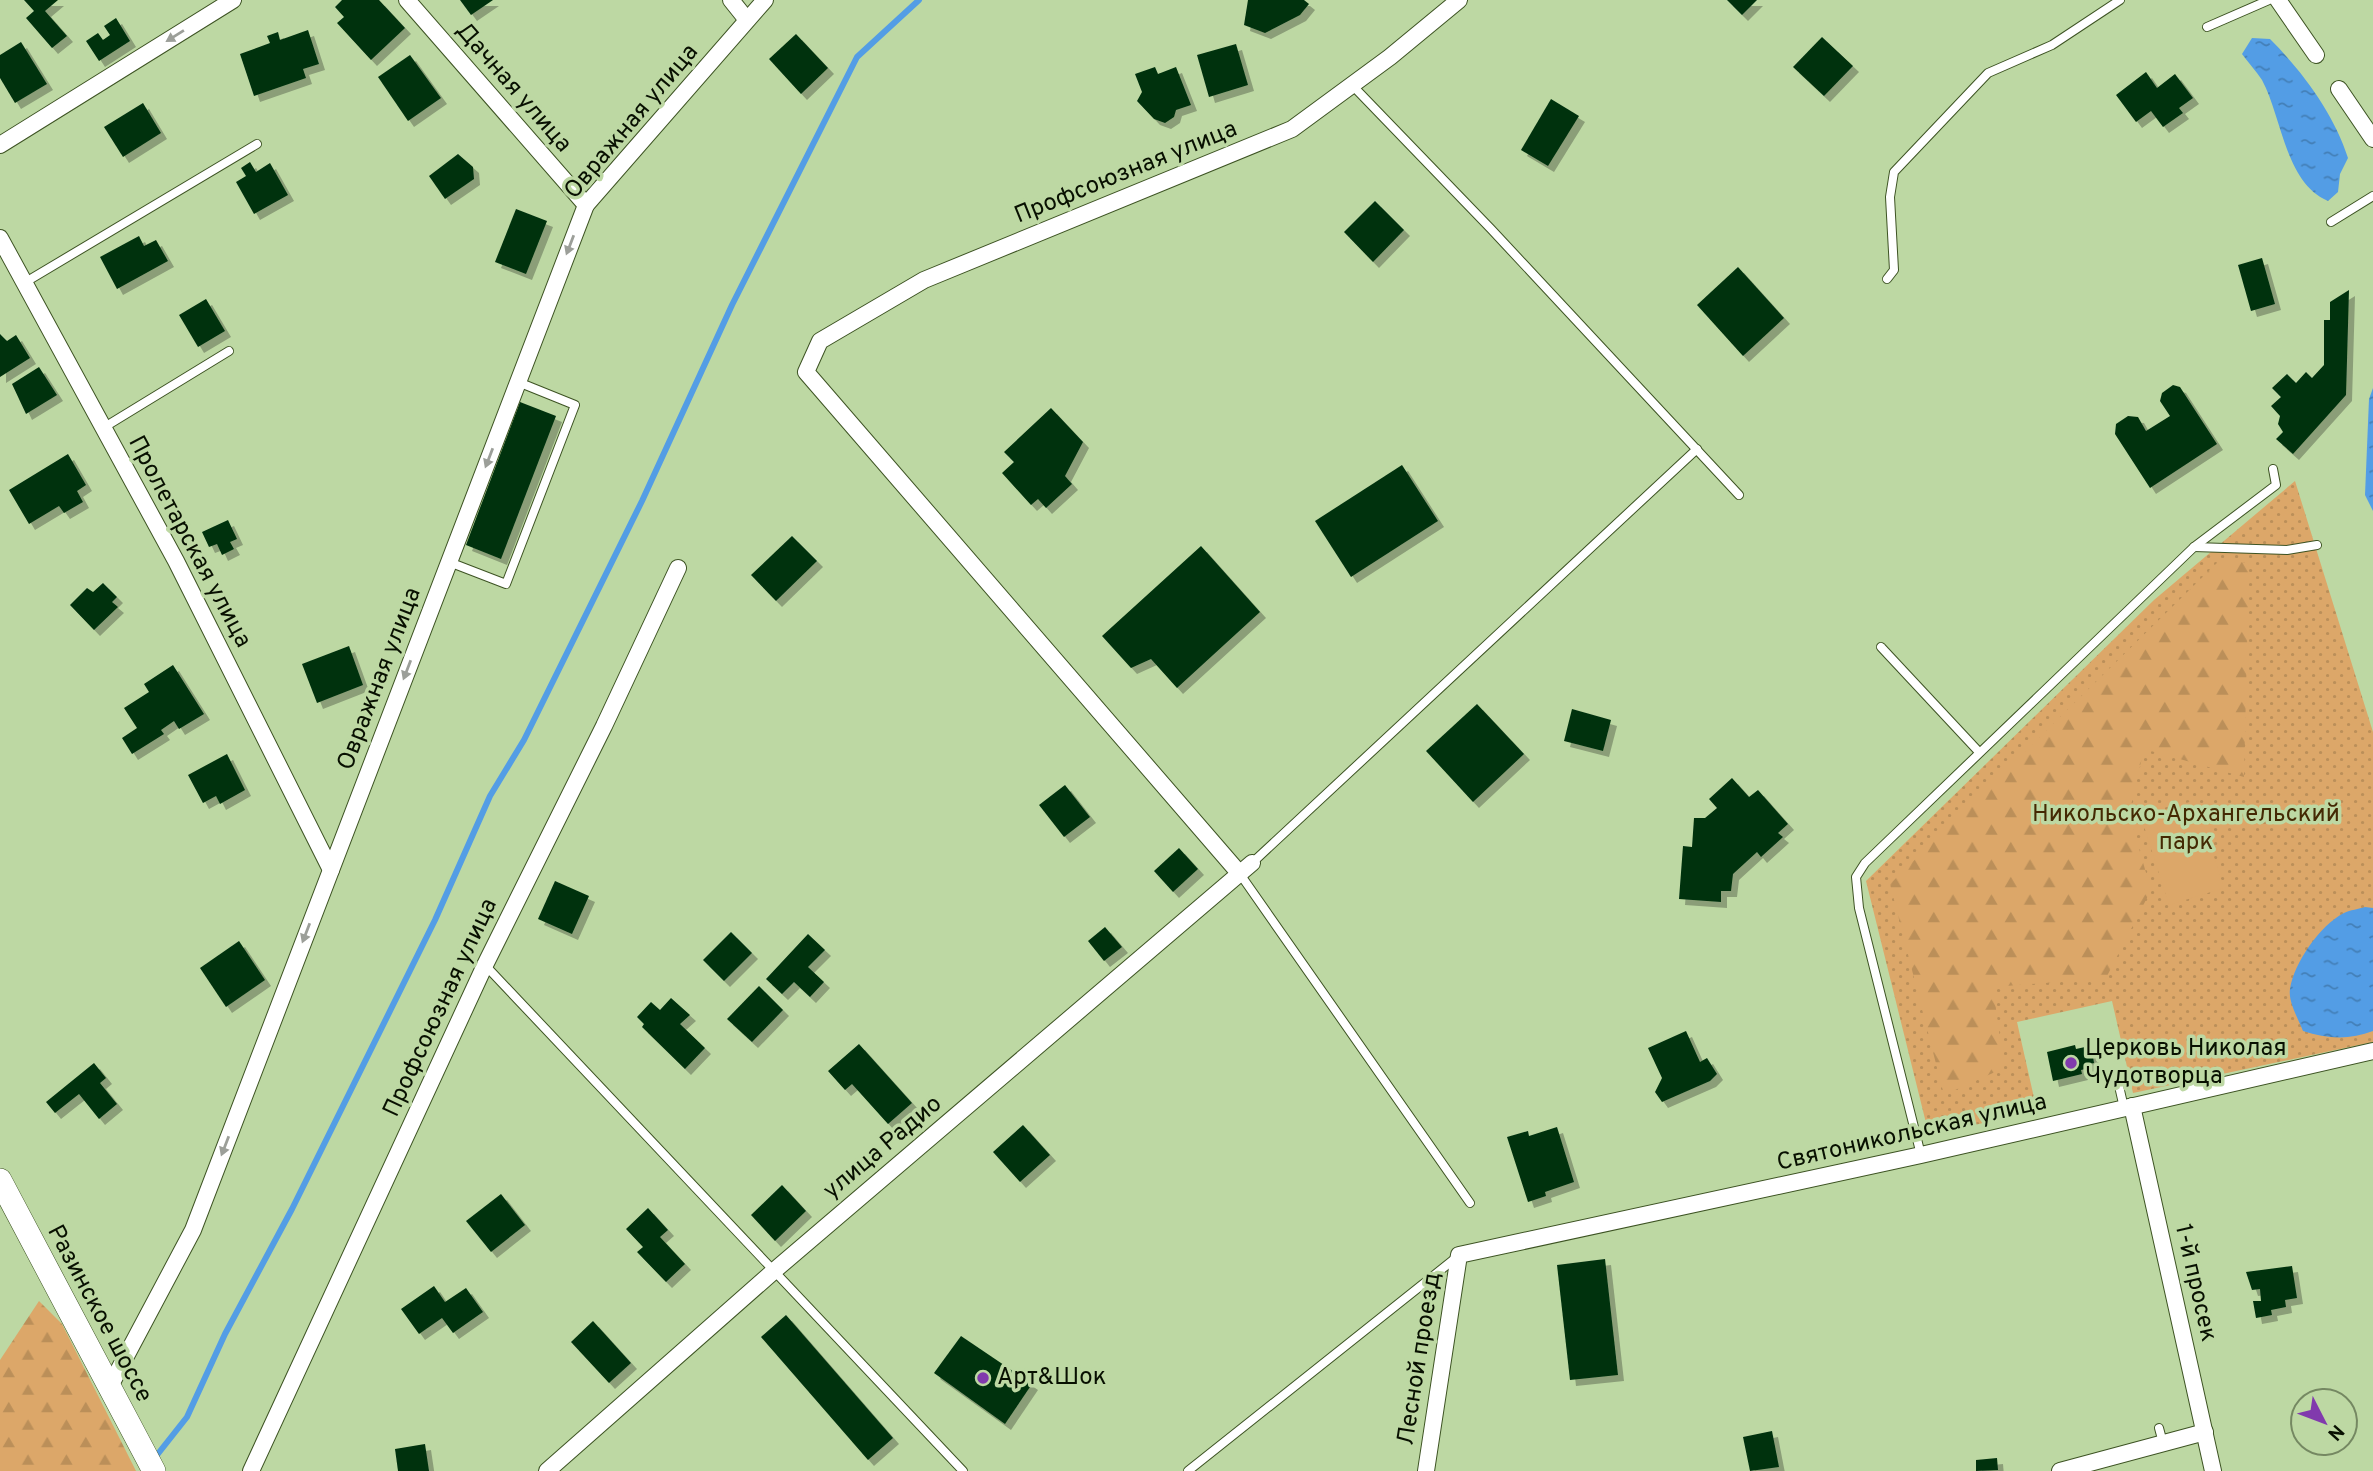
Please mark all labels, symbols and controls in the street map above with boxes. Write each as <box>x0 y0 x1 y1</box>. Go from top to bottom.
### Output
street label: Дачная улица <box>448 17 578 159</box>
one-way arrow <box>165 30 184 43</box>
street label: Овражная улица <box>558 38 706 206</box>
street label: Профсоюзная улица <box>1010 115 1242 231</box>
one-way arrow <box>565 235 576 256</box>
street label: Пролетарская улица <box>120 431 258 653</box>
one-way arrow <box>483 447 494 468</box>
street label: Овражная улица <box>331 583 429 775</box>
one-way arrow <box>402 660 413 681</box>
park label: Никольско-Архангельский парк <box>2032 800 2340 858</box>
street label: Профсоюзная улица <box>377 894 505 1122</box>
one-way arrow <box>301 923 312 944</box>
place label: Церковь Николая Чудотворца <box>2085 1034 2287 1092</box>
marker: Церковь Николая Чудотворца <box>2063 1055 2079 1071</box>
street label: Святоникольская улица <box>1774 1087 2050 1179</box>
street label: улица Радио <box>817 1090 949 1206</box>
one-way arrow <box>219 1135 230 1156</box>
street label: Разинское шоссе <box>40 1220 158 1408</box>
street label: 1-й просек <box>2167 1221 2223 1345</box>
street label: Лесной проезд <box>1392 1270 1448 1448</box>
place label: Арт&Шок <box>997 1363 1107 1393</box>
marker: Арт&Шок <box>975 1370 991 1386</box>
north arrow <box>2289 1387 2359 1457</box>
text: N <box>2322 1419 2349 1445</box>

